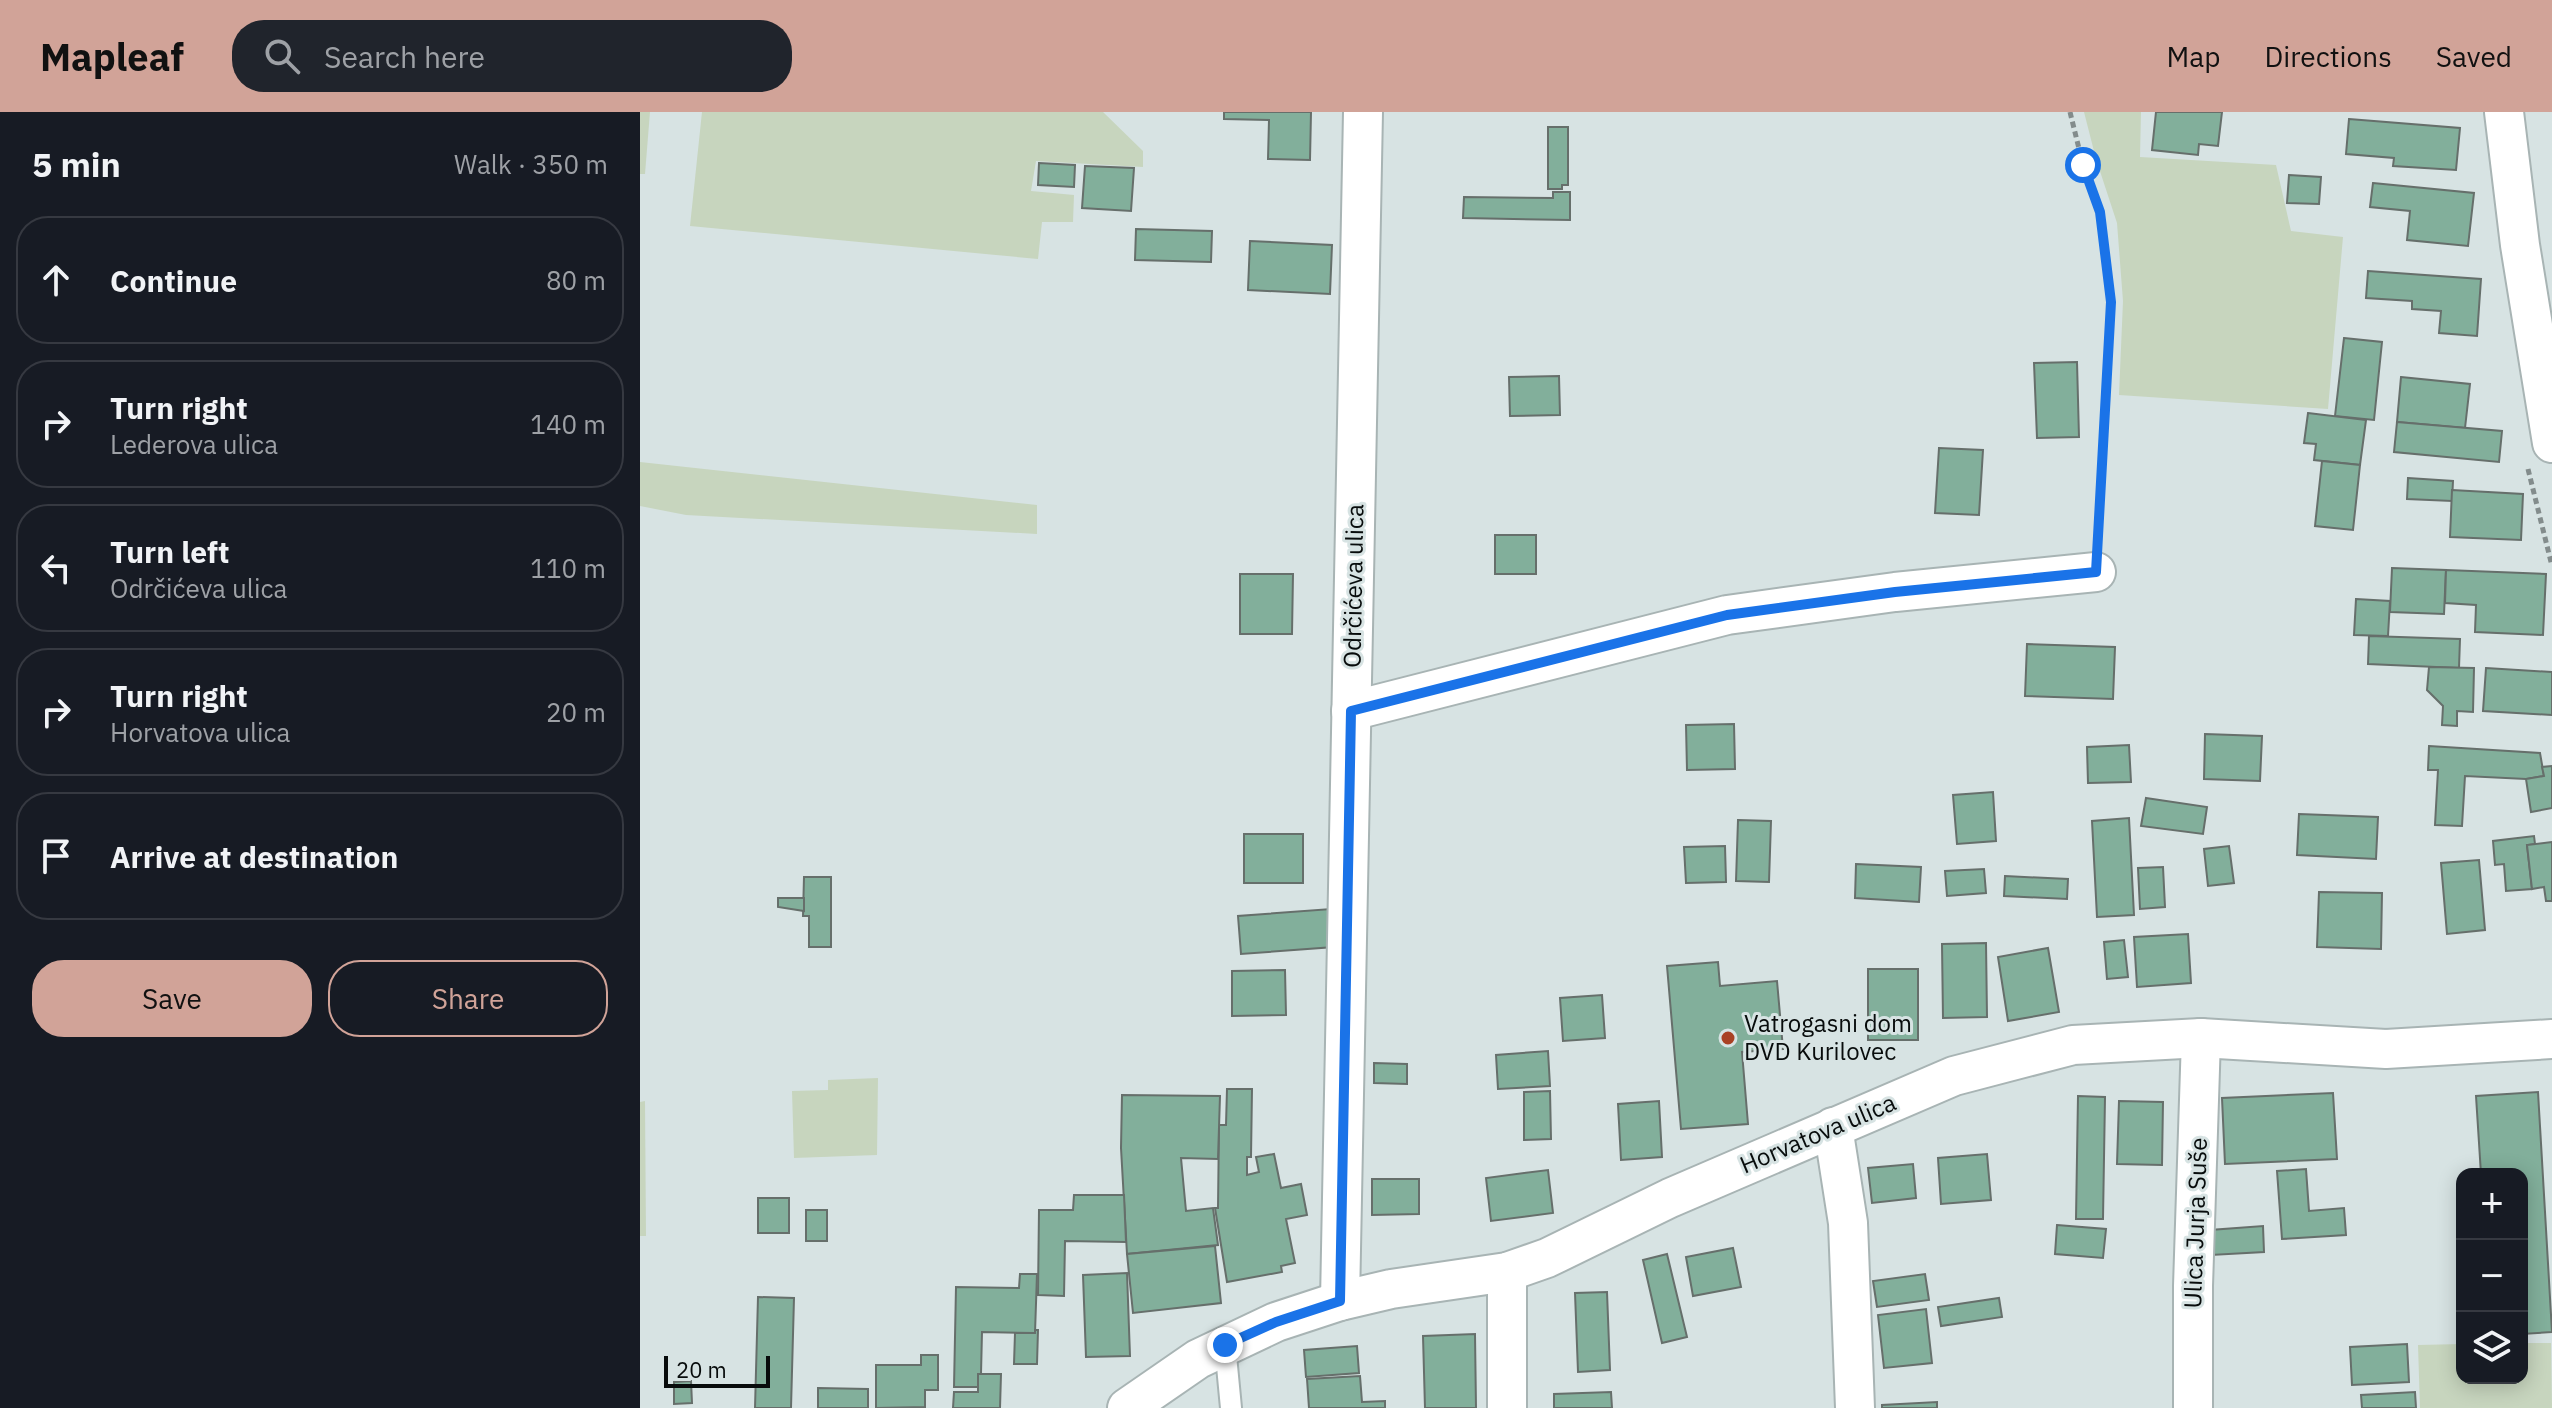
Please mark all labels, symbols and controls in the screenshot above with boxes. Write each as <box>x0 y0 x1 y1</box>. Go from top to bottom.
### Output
search box <box>232 20 792 92</box>
text: Mapleaf <box>40 32 184 81</box>
icon: search <box>260 34 304 78</box>
text: Search here <box>324 37 485 76</box>
text: Map <box>2166 38 2220 75</box>
text: Directions <box>2264 38 2392 75</box>
text: Saved <box>2436 38 2512 75</box>
text: 5 min <box>32 142 121 186</box>
text: Walk · 350 m <box>454 147 608 181</box>
route start <box>2065 147 2101 183</box>
icon: ahead <box>34 258 78 302</box>
text: Continue <box>110 261 237 300</box>
text: 80 m <box>546 263 606 297</box>
text: Turn right <box>110 388 248 427</box>
icon: right <box>34 402 78 446</box>
text: 140 m <box>530 407 606 441</box>
text: Lederova ulica <box>110 427 278 461</box>
street label: Odrčićeva ulica <box>1336 504 1370 668</box>
text: Turn left <box>110 532 229 571</box>
icon: left <box>34 546 78 590</box>
text: 110 m <box>530 551 606 585</box>
text: Odrčićeva ulica <box>110 571 287 605</box>
text: Turn right <box>110 676 248 715</box>
icon: right <box>34 690 78 734</box>
text: 20 m <box>546 695 606 729</box>
text: Horvatova ulica <box>110 715 290 749</box>
icon: arrive <box>34 834 78 878</box>
text: Arrive at destination <box>110 837 398 876</box>
button: Save <box>32 960 312 1037</box>
button: Share <box>328 960 608 1037</box>
place label: Vatrogasni dom DVD Kurilovec <box>1744 1007 1912 1067</box>
marker: Vatrogasni dom DVD Kurilovec <box>1719 1029 1737 1047</box>
street label: Horvatova ulica <box>1735 1086 1901 1180</box>
street label: Ulica Jurja Suše <box>2176 1137 2214 1309</box>
map controls <box>2456 1168 2528 1384</box>
button: + <box>2456 1168 2528 1240</box>
button: − <box>2456 1240 2528 1312</box>
button: layers <box>2456 1312 2528 1384</box>
route end <box>1207 1327 1243 1363</box>
scale bar <box>664 1352 770 1388</box>
text: 20 m <box>676 1355 727 1384</box>

